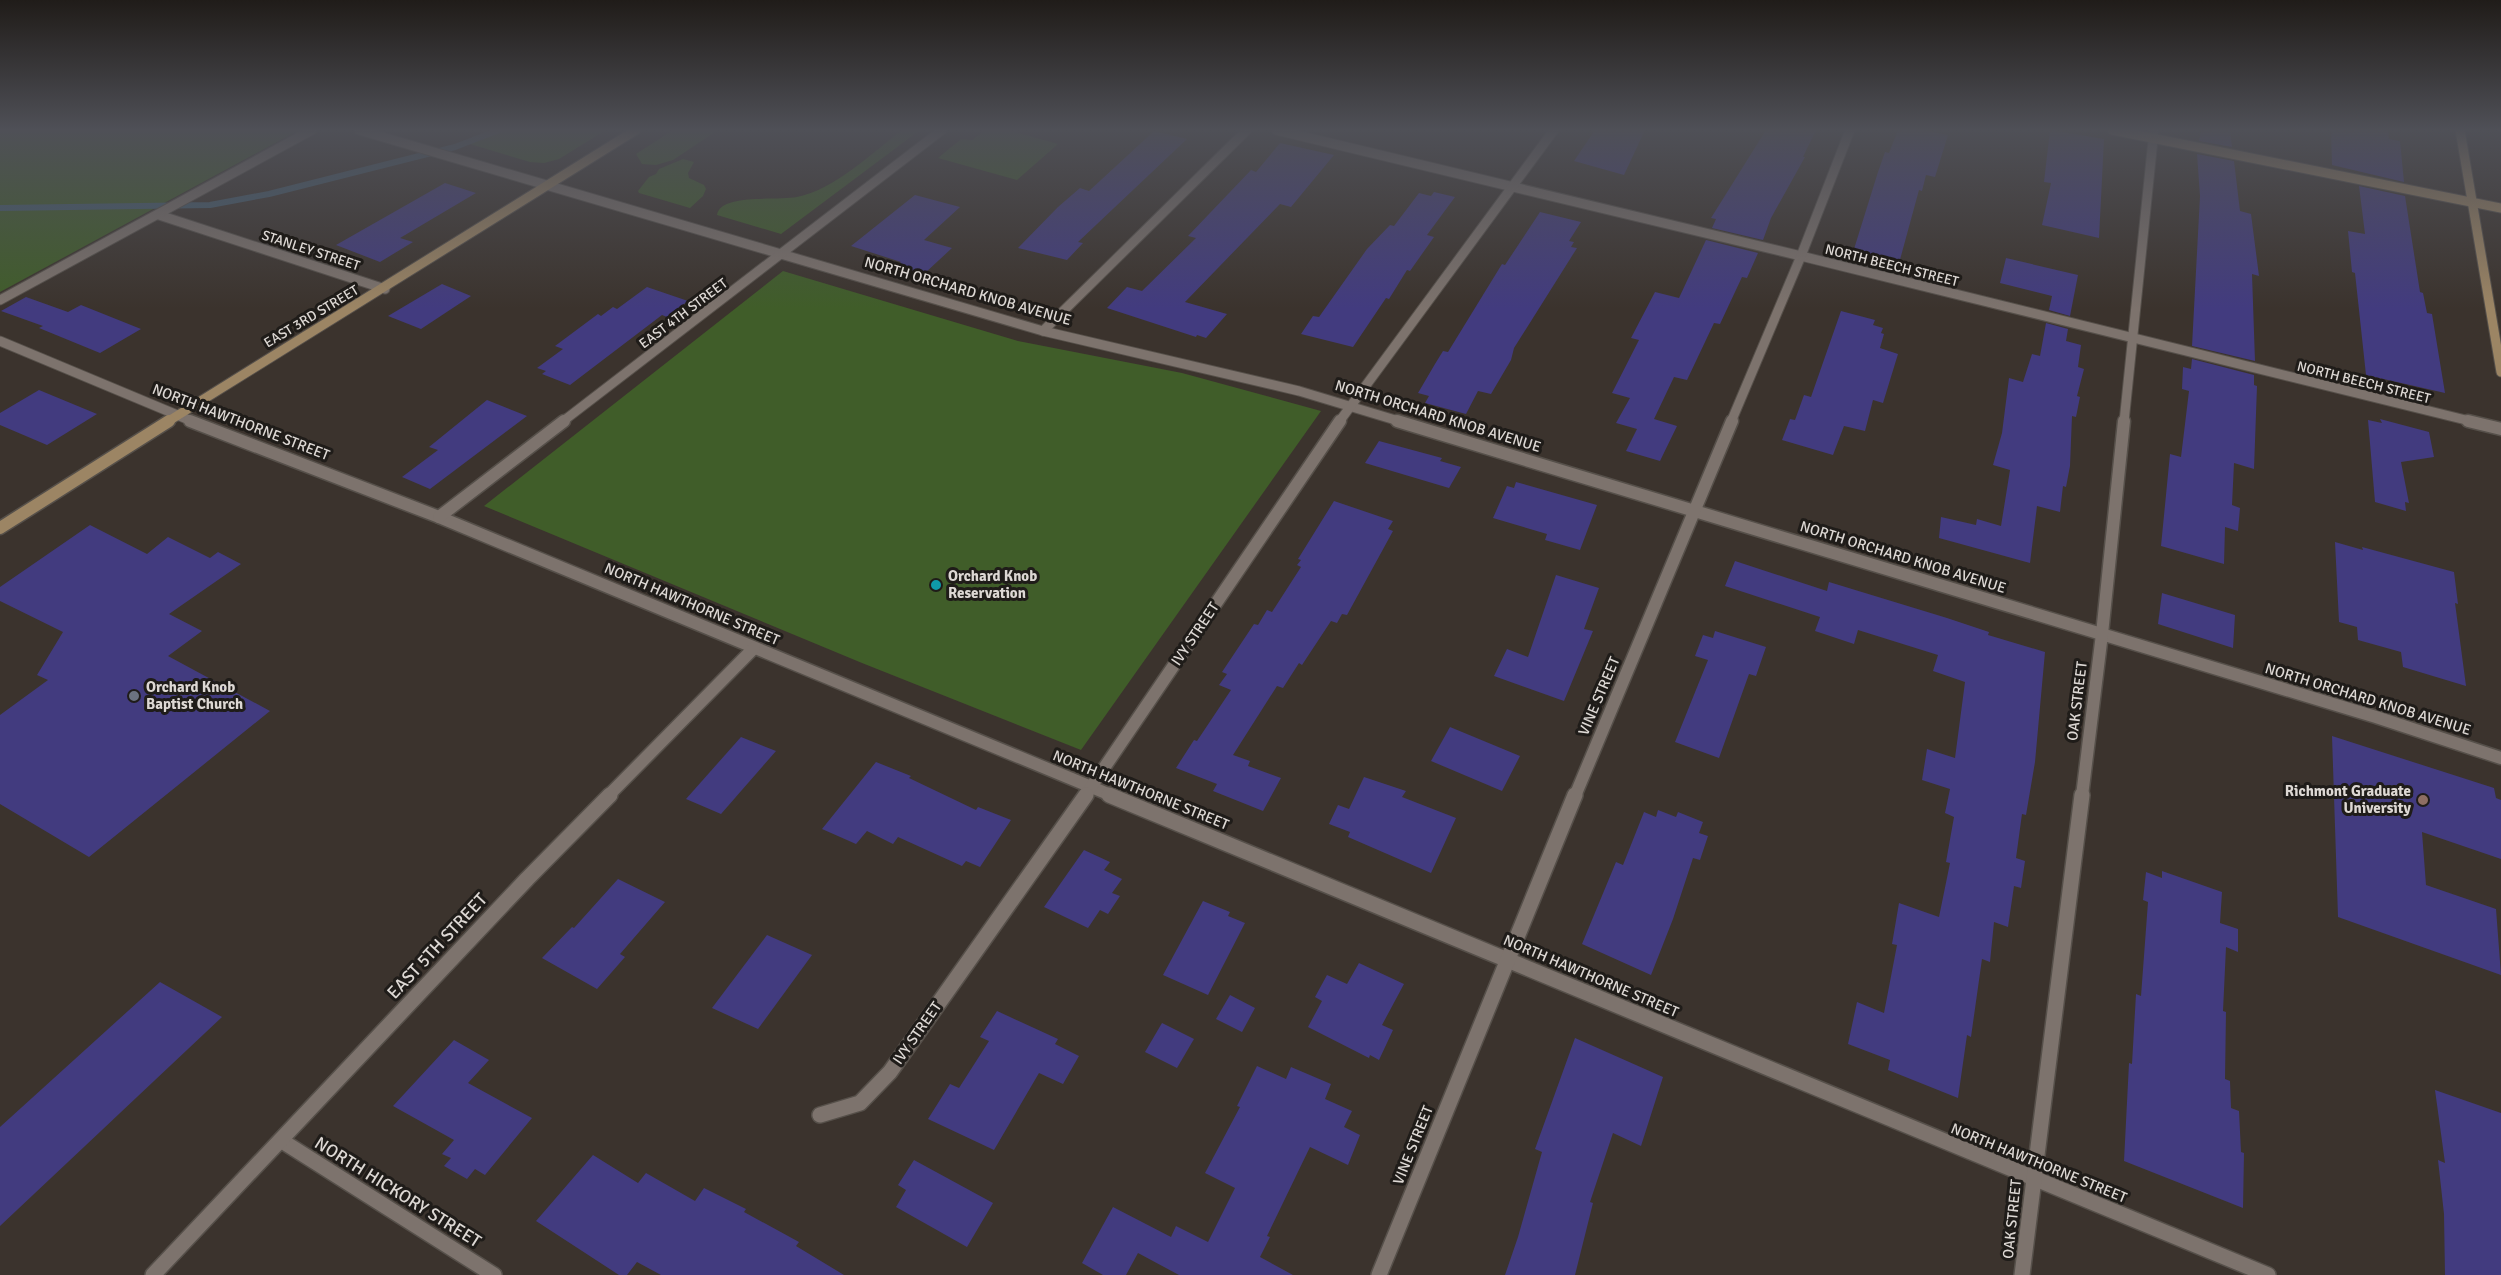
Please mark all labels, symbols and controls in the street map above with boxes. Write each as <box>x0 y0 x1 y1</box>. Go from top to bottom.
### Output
street label: STANLEY STREET <box>260 227 362 274</box>
street label: NORTH BEECH STREET <box>1823 241 1961 290</box>
street label: NORTH ORCHARD KNOB AVENUE <box>863 253 1073 329</box>
street label: EAST 4TH STREET <box>636 275 731 352</box>
street label: EAST 3RD STREET <box>261 281 362 351</box>
street label: NORTH BEECH STREET <box>2295 358 2433 407</box>
street label: NORTH ORCHARD KNOB AVENUE <box>1333 376 1543 456</box>
street label: NORTH HAWTHORNE STREET <box>150 380 333 464</box>
street label: NORTH ORCHARD KNOB AVENUE <box>1798 517 2008 597</box>
street label: NORTH HAWTHORNE STREET <box>602 559 783 649</box>
place label: Orchard Knob Reservation <box>948 567 1037 602</box>
marker: Orchard Knob Reservation <box>929 578 943 592</box>
street label: IVY STREET <box>1167 598 1223 669</box>
street label: VINE STREET <box>1574 653 1624 738</box>
street label: NORTH ORCHARD KNOB AVENUE <box>2263 659 2473 739</box>
street label: OAK STREET <box>2063 660 2091 742</box>
place label: Orchard Knob Baptist Church <box>146 678 243 713</box>
marker: Orchard Knob Baptist Church <box>127 689 141 703</box>
street label: NORTH HAWTHORNE STREET <box>1050 746 1232 834</box>
place label: Richmont Graduate University <box>2285 782 2412 817</box>
marker: Richmont Graduate University <box>2416 793 2430 807</box>
street label: EAST 5TH STREET <box>382 888 492 1003</box>
street label: NORTH HAWTHORNE STREET <box>1501 931 1682 1021</box>
street label: IVY STREET <box>889 998 946 1068</box>
street label: VINE STREET <box>1389 1102 1437 1187</box>
street label: NORTH HAWTHORNE STREET <box>1948 1119 2130 1207</box>
street label: NORTH HICKORY STREET <box>311 1132 485 1252</box>
street label: OAK STREET <box>1999 1178 2025 1260</box>

